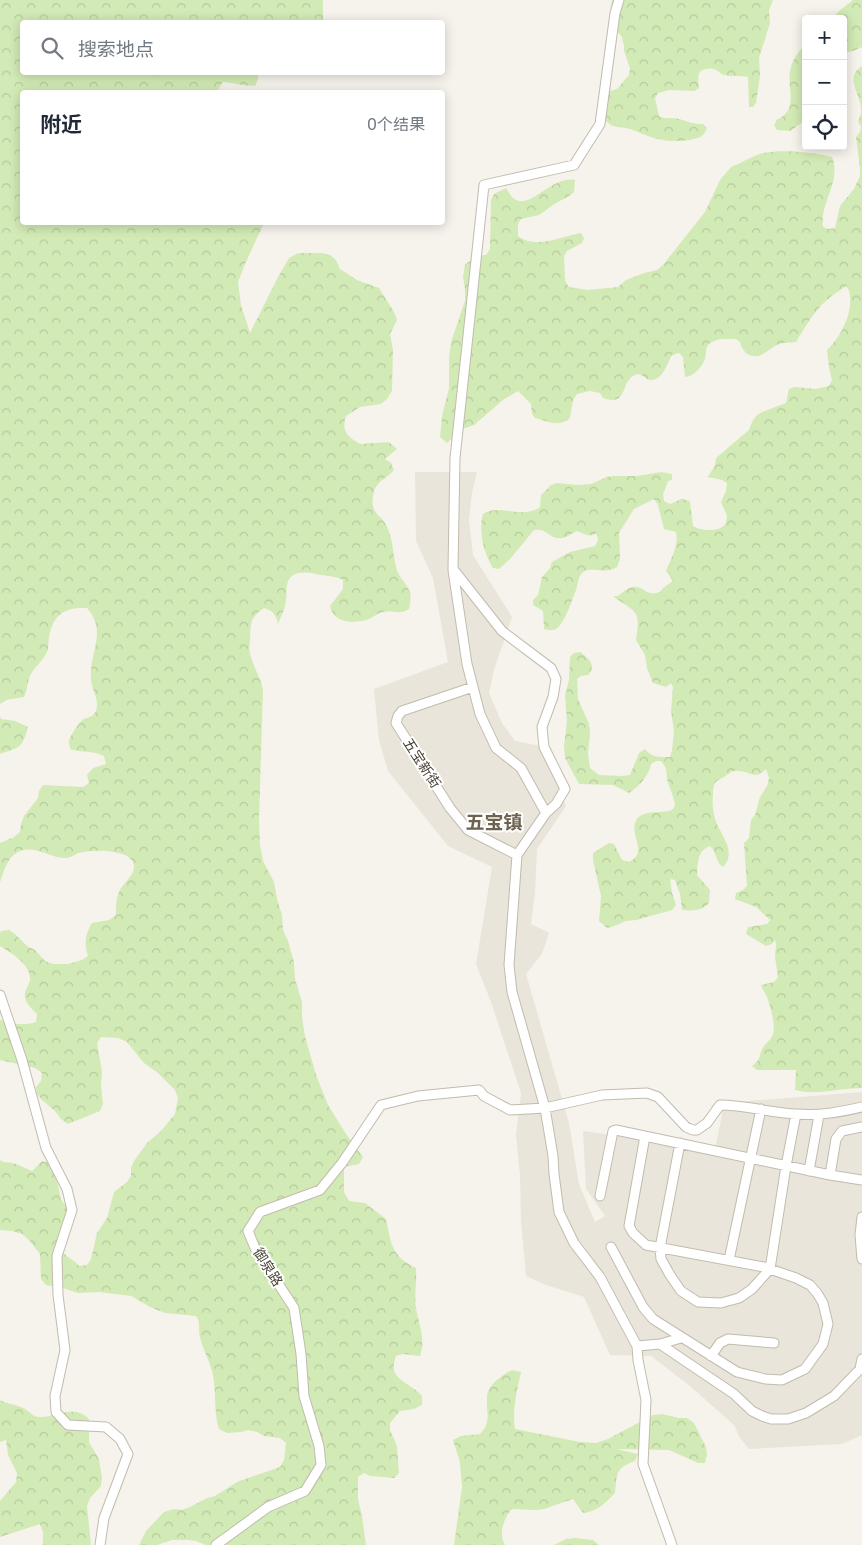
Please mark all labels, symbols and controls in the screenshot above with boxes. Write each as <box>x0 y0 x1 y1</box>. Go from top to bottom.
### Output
map controls <box>802 15 847 150</box>
button: + <box>802 15 847 60</box>
search box <box>20 20 445 75</box>
icon: search <box>38 34 66 62</box>
text: 搜索地点 <box>78 37 154 60</box>
button: − <box>802 60 847 105</box>
button: locate <box>802 105 847 150</box>
text: 附近 <box>40 111 82 137</box>
text: 0个结果 <box>367 114 425 134</box>
street label: 五宝新街 <box>400 735 445 791</box>
district label: 五宝镇 <box>465 810 523 833</box>
street label: 御泉路 <box>250 1244 287 1289</box>

